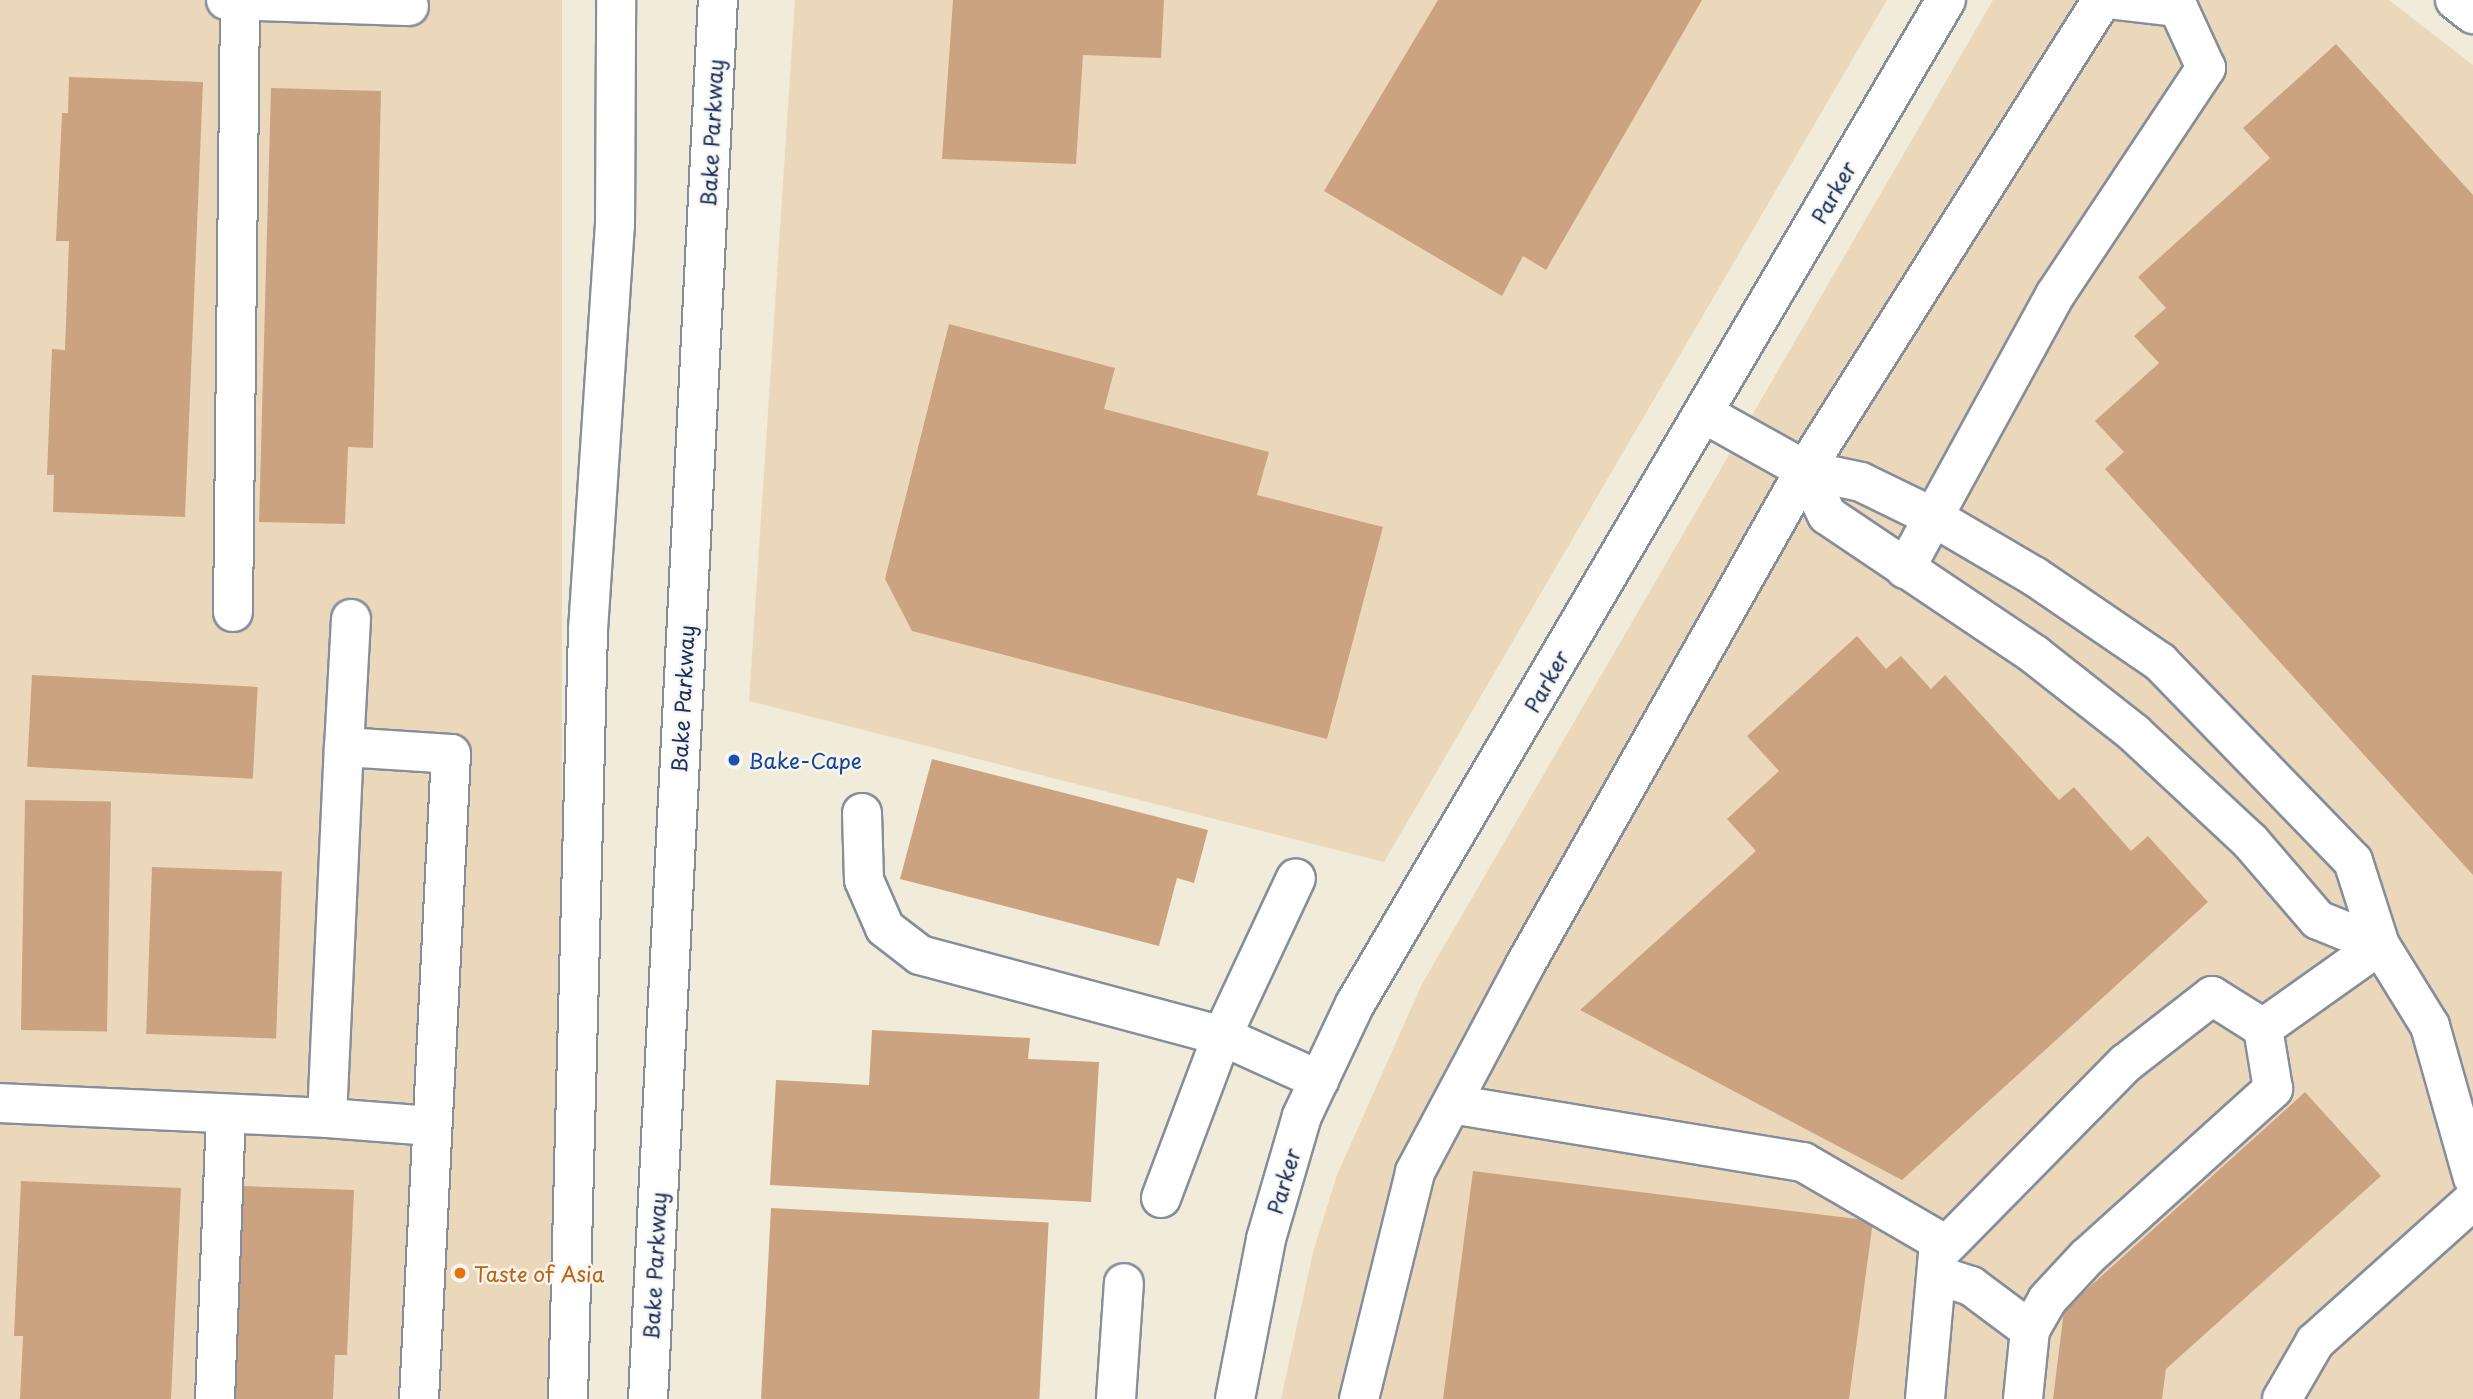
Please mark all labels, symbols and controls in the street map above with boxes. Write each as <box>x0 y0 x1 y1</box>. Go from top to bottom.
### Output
street label: Bake Parkway <box>695 58 727 208</box>
street label: Parker <box>1805 157 1861 227</box>
street label: Bake Parkway <box>666 624 698 774</box>
street label: Parker <box>1518 646 1574 716</box>
place label: Bake-Cape <box>748 747 862 773</box>
marker: Bake-Cape <box>726 752 742 768</box>
street label: Parker <box>1261 1145 1305 1217</box>
street label: Bake Parkway <box>638 1191 670 1341</box>
place label: Taste of Asia <box>474 1260 605 1286</box>
marker: Taste of Asia <box>452 1265 468 1281</box>

